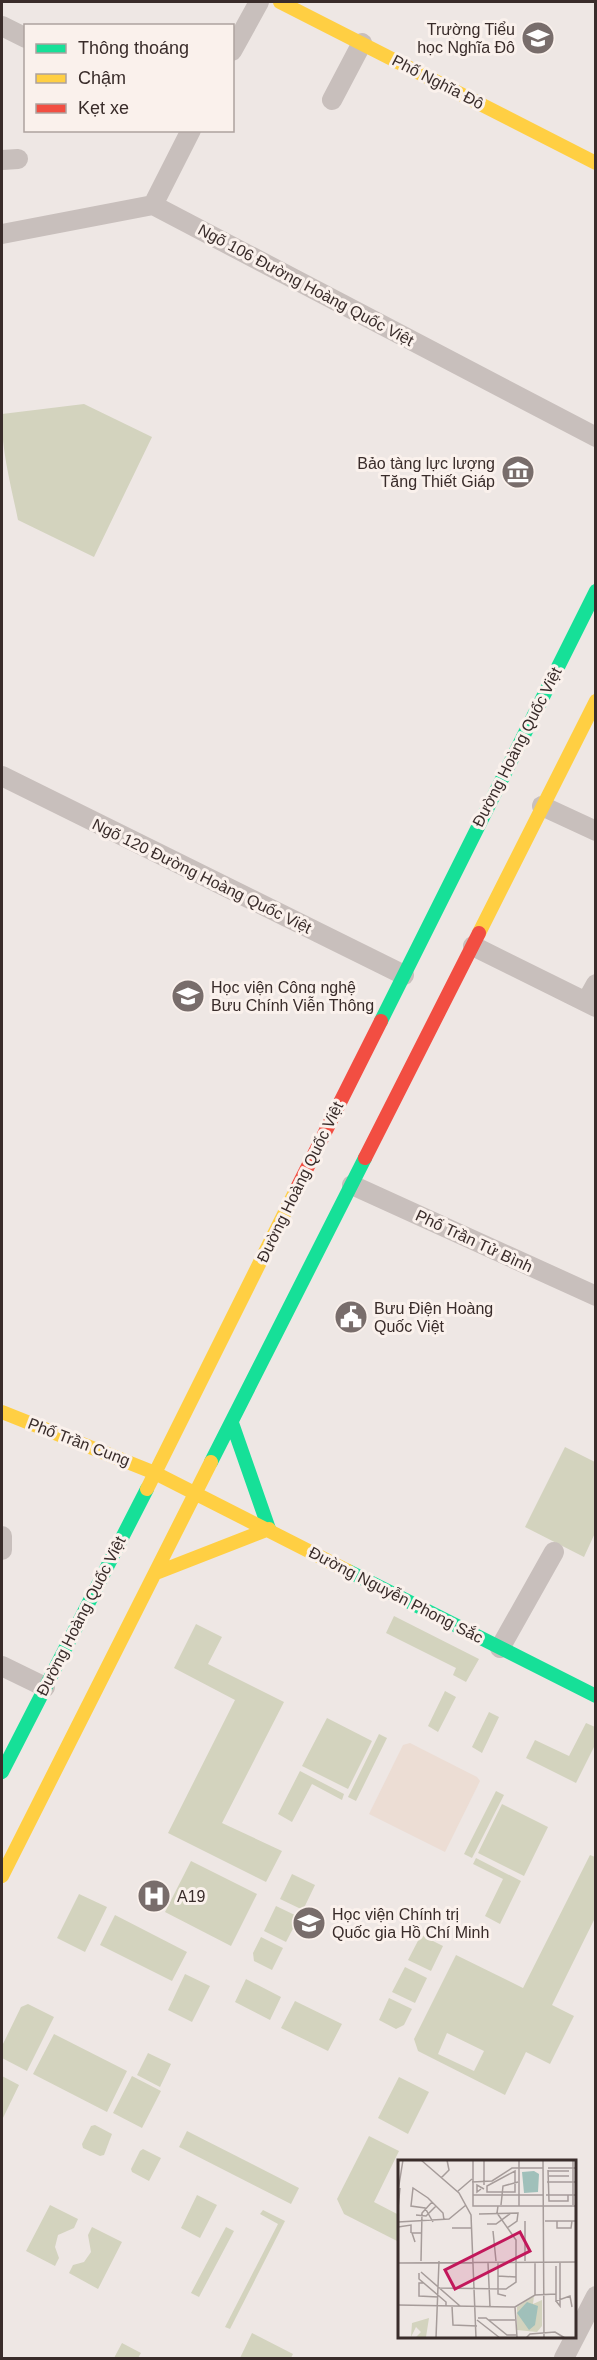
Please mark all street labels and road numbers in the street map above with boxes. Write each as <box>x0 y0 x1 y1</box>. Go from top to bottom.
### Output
street label: Phố Nghĩa Đô <box>389 52 487 112</box>
street label: Ngõ 106 Đường Hoàng Quốc Việt <box>195 221 417 349</box>
street label: Đường Hoàng Quốc Việt <box>469 664 565 830</box>
street label: Ngõ 120 Đường Hoàng Quốc Việt <box>90 815 315 937</box>
street label: Đường Hoàng Quốc Việt <box>254 1098 347 1265</box>
street label: Phố Trần Tử Bình <box>413 1206 535 1276</box>
street label: Phố Trần Cung <box>26 1415 132 1469</box>
street label: Đường Hoàng Quốc Việt <box>33 1533 129 1699</box>
street label: Đường Nguyễn Phong Sắc <box>306 1543 486 1646</box>

